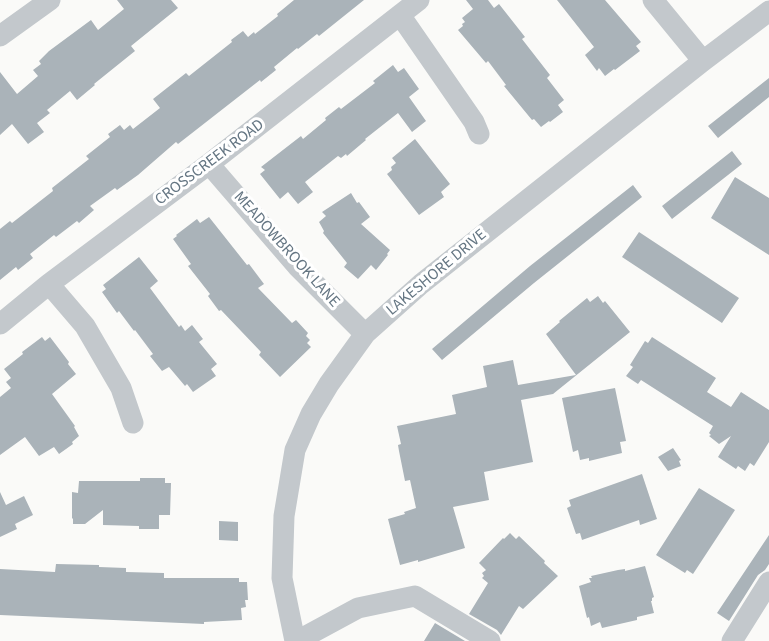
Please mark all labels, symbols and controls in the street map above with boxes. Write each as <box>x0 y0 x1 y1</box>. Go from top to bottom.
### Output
street label: CROSSCREEK ROAD <box>152 116 268 210</box>
street label: MEADOWBROOK LANE <box>229 188 343 312</box>
street label: LAKESHORE DRIVE <box>383 226 491 320</box>

